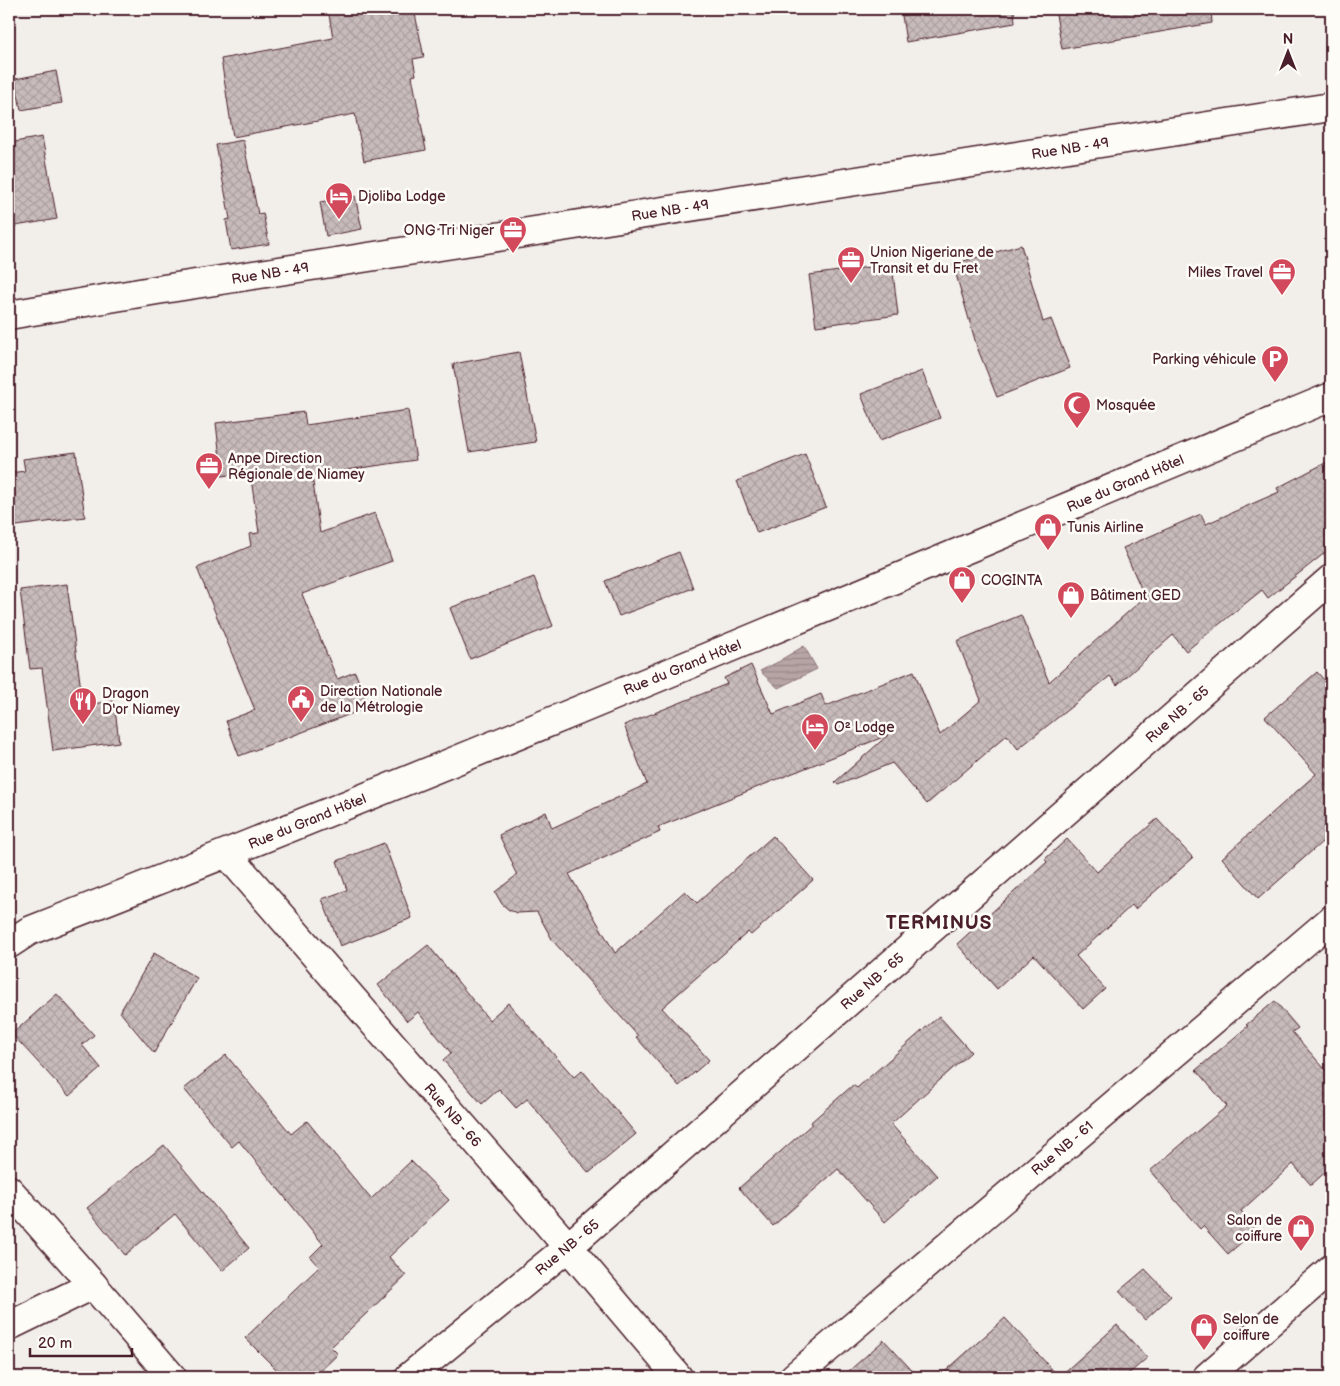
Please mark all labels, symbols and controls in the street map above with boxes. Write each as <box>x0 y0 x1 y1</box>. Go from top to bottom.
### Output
north arrow <box>1262 28 1312 78</box>
text: N <box>1283 31 1293 48</box>
street label: Rue NB - 49 <box>1030 134 1110 163</box>
hotel icon: Djoliba Lodge <box>324 181 354 220</box>
place label: Djoliba Lodge <box>358 188 446 205</box>
street label: Rue NB - 49 <box>630 196 710 225</box>
office icon: ONG Tri Niger <box>498 215 528 254</box>
place label: ONG Tri Niger <box>404 222 495 239</box>
place label: Union Nigeriane de Transit et du Fret <box>870 244 994 277</box>
office icon: Union Nigeriane de Transit et du Fret <box>836 245 866 284</box>
office icon: Miles Travel <box>1267 257 1297 296</box>
street label: Rue NB - 49 <box>230 259 310 288</box>
place label: Miles Travel <box>1188 264 1263 281</box>
parking icon: Parking véhicule <box>1260 344 1290 383</box>
place label: Parking véhicule <box>1152 351 1256 368</box>
mosque icon: Mosquée <box>1062 390 1092 429</box>
place label: Mosquée <box>1096 397 1156 414</box>
place label: Anpe Direction Régionale de Niamey <box>228 450 365 483</box>
office icon: Anpe Direction Régionale de Niamey <box>194 451 224 490</box>
street label: Rue du Grand Hôtel <box>1064 451 1186 516</box>
shop icon: Tunis Airline <box>1033 512 1063 551</box>
place label: Tunis Airline <box>1067 519 1144 536</box>
shop icon: COGINTA <box>947 565 977 604</box>
place label: COGINTA <box>981 572 1043 589</box>
shop icon: Bâtiment GED <box>1056 580 1086 619</box>
place label: Bâtiment GED <box>1090 587 1181 604</box>
street label: Rue du Grand Hôtel <box>621 636 744 699</box>
street label: Rue NB - 65 <box>1142 682 1212 746</box>
place label: Direction Nationale de la Métrologie <box>320 683 442 716</box>
public building icon: Direction Nationale de la Métrologie <box>286 684 316 723</box>
place label: Dragon D'or Niamey <box>102 685 180 718</box>
restaurant icon: Dragon D'or Niamey <box>68 686 98 725</box>
hotel icon: O² Lodge <box>800 712 830 751</box>
place label: O² Lodge <box>834 719 895 736</box>
street label: Rue du Grand Hôtel <box>246 790 369 853</box>
district label: TERMINUS <box>886 912 992 935</box>
street label: Rue NB - 65 <box>837 949 907 1013</box>
street label: Rue NB - 66 <box>420 1080 485 1151</box>
street label: Rue NB - 61 <box>1028 1118 1097 1179</box>
place label: Salon de coiffure <box>1227 1212 1282 1245</box>
shop icon: Salon de coiffure <box>1286 1213 1316 1252</box>
street label: Rue NB - 65 <box>532 1216 603 1279</box>
place label: Selon de coiffure <box>1223 1311 1279 1344</box>
shop icon: Selon de coiffure <box>1189 1312 1219 1351</box>
scale bar <box>30 1326 132 1358</box>
text: 20 m <box>38 1334 72 1353</box>

